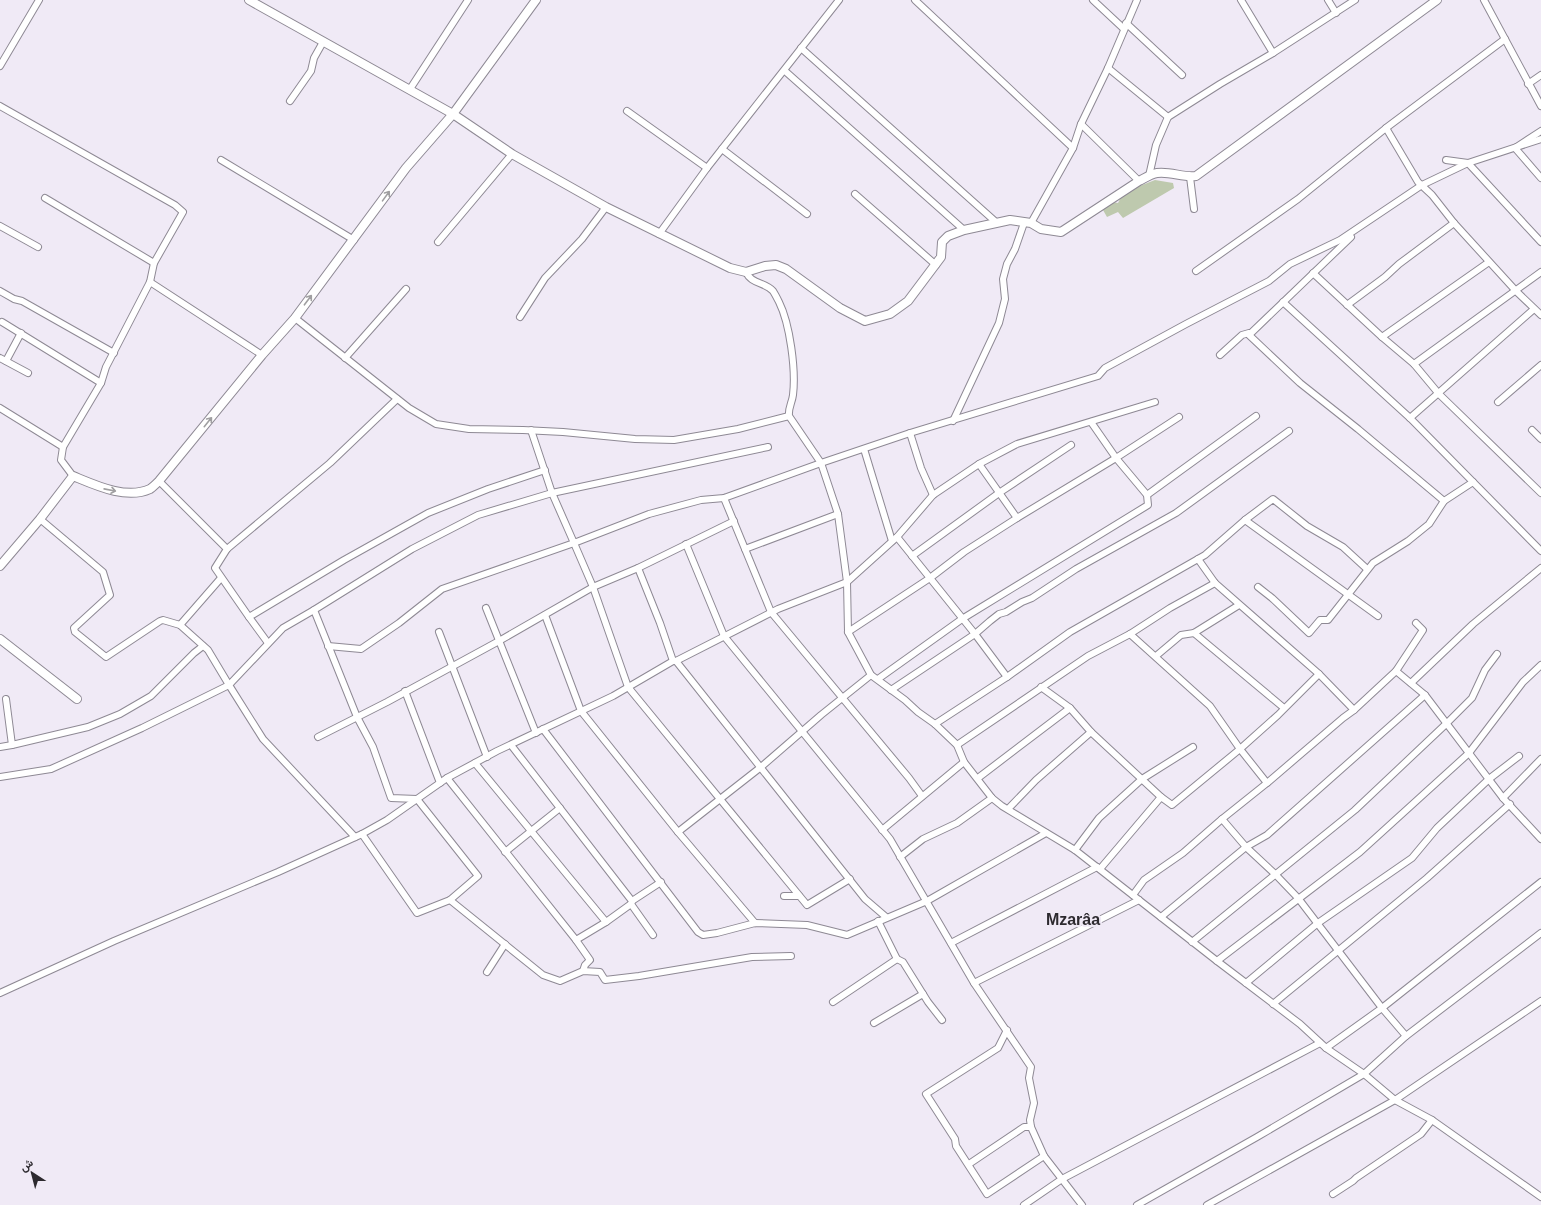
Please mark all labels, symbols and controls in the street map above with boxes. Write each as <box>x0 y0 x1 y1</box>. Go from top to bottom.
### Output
one-way arrow <box>382 190 390 201</box>
one-way arrow <box>304 295 313 306</box>
one-way arrow <box>203 416 212 427</box>
one-way arrow <box>103 486 116 494</box>
district label: Mzarâa <box>1046 911 1100 928</box>
north arrow <box>12 1153 52 1193</box>
text: ش <box>17 1156 36 1174</box>

